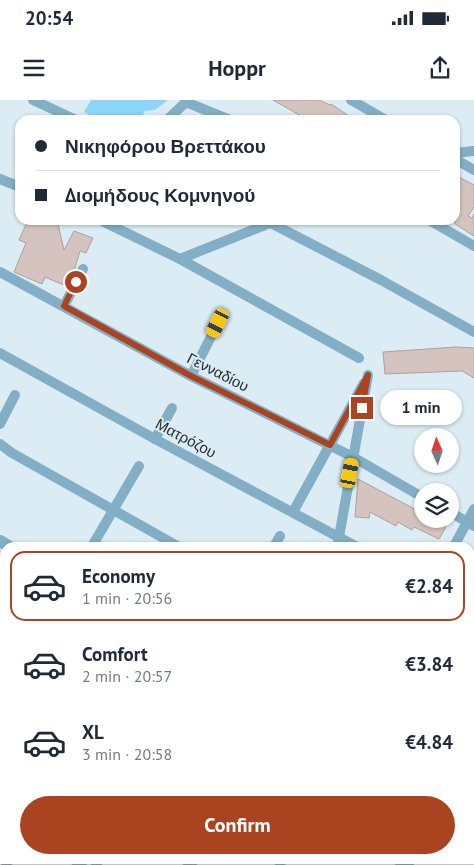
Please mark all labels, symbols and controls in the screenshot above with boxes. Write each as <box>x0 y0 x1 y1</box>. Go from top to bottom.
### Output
text: 20:54 <box>25 6 73 30</box>
icon: menu <box>20 54 48 82</box>
text: Hoppr <box>208 54 266 82</box>
icon: share <box>426 54 454 82</box>
text: Νικηφόρου Βρεττάκου <box>65 134 266 158</box>
text: Διομήδους Κομνηνού <box>65 183 255 207</box>
route start <box>65 271 87 293</box>
car <box>204 306 231 340</box>
street label: Γενναδίου <box>184 348 252 396</box>
callout: 1 min <box>380 390 462 426</box>
route end <box>351 397 373 419</box>
text: 1 min <box>401 397 441 417</box>
street label: Ματρόζου <box>152 414 220 462</box>
north arrow <box>414 428 459 472</box>
map controls <box>414 428 459 528</box>
car <box>339 457 360 489</box>
button: layers <box>414 483 459 528</box>
icon: car <box>22 564 67 609</box>
text: Economy <box>82 564 155 588</box>
text: €2.84 <box>405 574 453 598</box>
text: 1 min · 20:56 <box>82 588 172 608</box>
icon: car <box>22 642 67 687</box>
text: Comfort <box>82 642 148 666</box>
text: €3.84 <box>405 652 453 676</box>
text: 2 min · 20:57 <box>82 666 172 686</box>
icon: car <box>22 720 67 765</box>
text: XL <box>82 720 104 744</box>
text: €4.84 <box>405 730 453 754</box>
text: 3 min · 20:58 <box>82 744 172 764</box>
button: Confirm <box>20 796 455 854</box>

